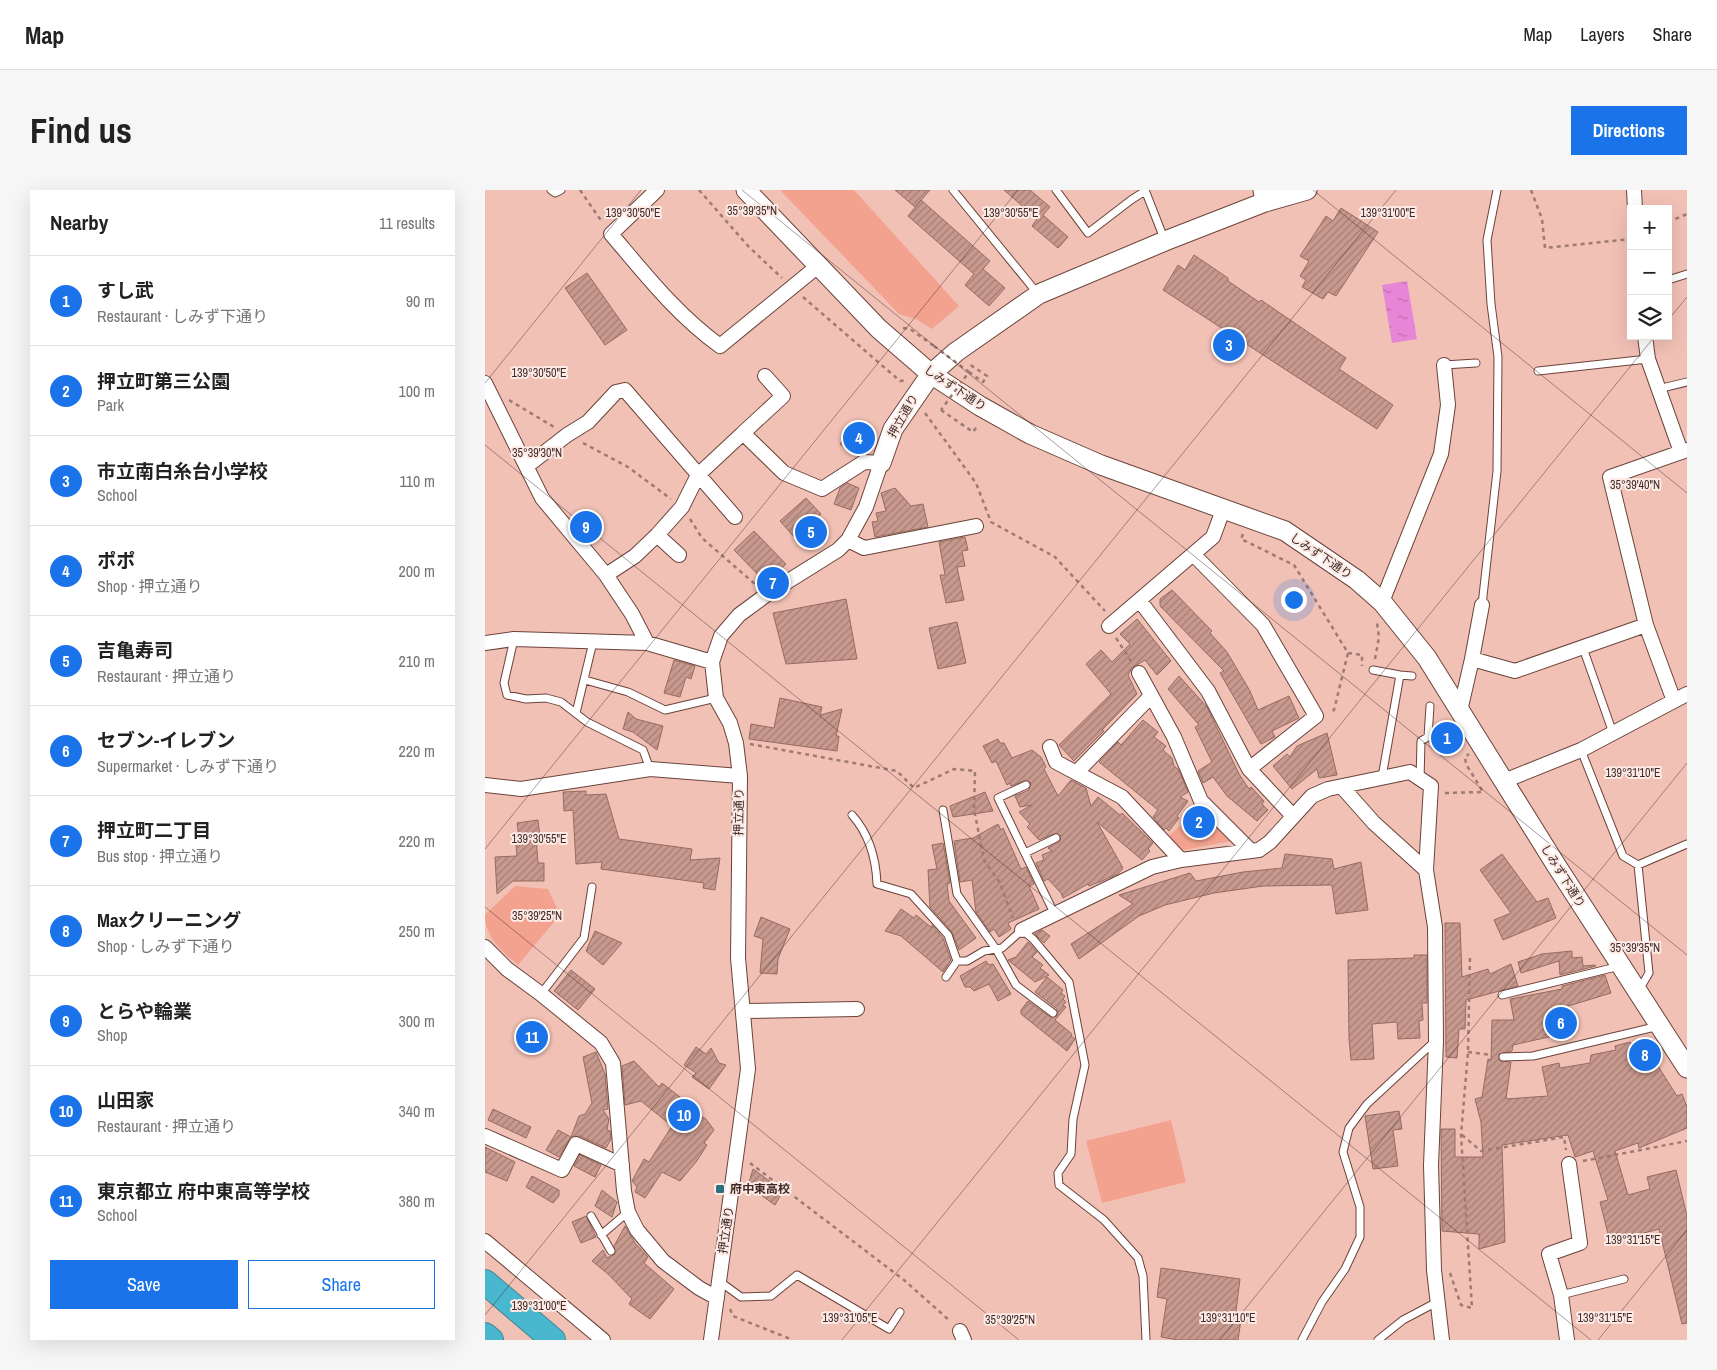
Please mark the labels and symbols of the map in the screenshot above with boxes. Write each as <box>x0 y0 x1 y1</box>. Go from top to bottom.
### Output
text: 35°39'35"N <box>727 203 777 219</box>
text: 139°30'50"E <box>605 205 661 221</box>
text: 139°30'55"E <box>983 205 1039 221</box>
text: 139°31'00"E <box>1360 205 1416 221</box>
pin: 3 <box>1213 326 1245 364</box>
street label: しみず下通り <box>921 361 989 415</box>
text: 139°30'50"E <box>511 365 567 381</box>
street label: 押立通り <box>884 391 922 441</box>
pin: 4 <box>843 419 875 457</box>
text: 35°39'30"N <box>512 445 562 461</box>
text: 35°39'40"N <box>1610 477 1660 493</box>
pin: 9 <box>570 508 602 546</box>
pin: 5 <box>795 513 827 551</box>
street label: しみず下通り <box>1287 529 1355 583</box>
pin: 7 <box>757 564 789 602</box>
your location <box>1281 587 1307 613</box>
pin: 1 <box>1431 719 1463 757</box>
text: 139°31'10"E <box>1605 765 1661 781</box>
street label: 押立通り <box>731 788 747 836</box>
pin: 2 <box>1183 803 1215 841</box>
text: 139°30'55"E <box>511 831 567 847</box>
street label: しみず下通り <box>1537 841 1589 911</box>
text: 35°39'25"N <box>512 908 562 924</box>
text: 35°39'35"N <box>1610 940 1660 956</box>
pin: 6 <box>1545 1004 1577 1042</box>
pin: 11 <box>516 1018 548 1056</box>
pin: 8 <box>1629 1036 1661 1074</box>
pin: 10 <box>668 1096 700 1134</box>
place label: 府中東高校 <box>730 1181 790 1197</box>
marker: 府中東高校 <box>714 1183 726 1195</box>
street label: 押立通り <box>715 1205 737 1255</box>
text: 139°31'15"E <box>1605 1232 1661 1248</box>
text: 139°31'00"E <box>511 1298 567 1314</box>
text: 139°31'05"E <box>822 1310 878 1326</box>
text: 139°31'10"E <box>1200 1310 1256 1326</box>
text: 139°31'15"E <box>1577 1310 1633 1326</box>
text: 35°39'25"N <box>985 1312 1035 1328</box>

